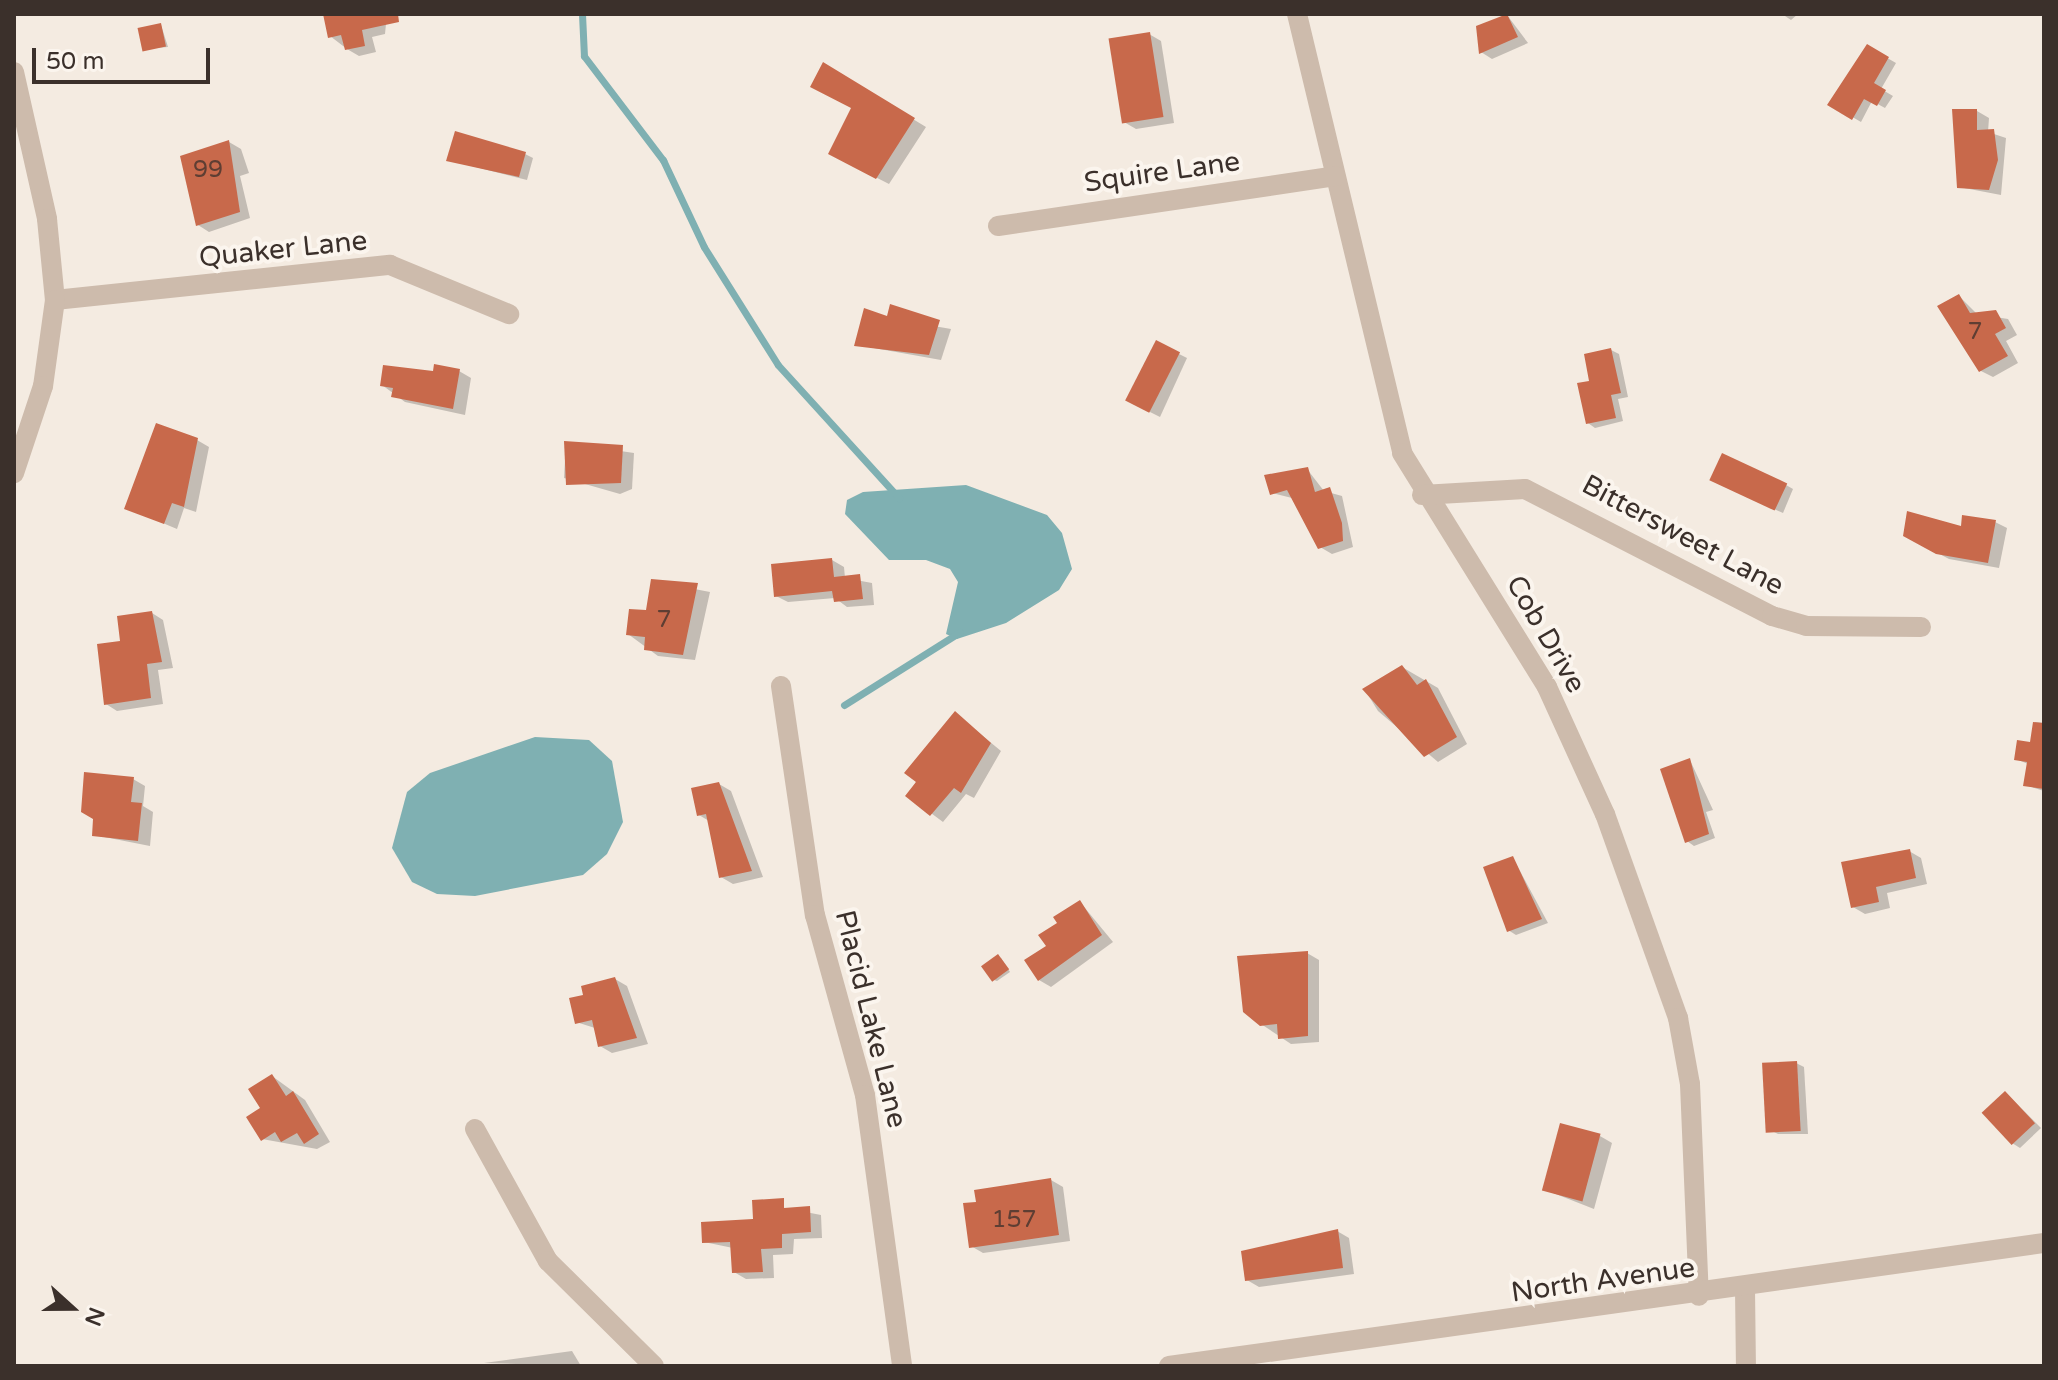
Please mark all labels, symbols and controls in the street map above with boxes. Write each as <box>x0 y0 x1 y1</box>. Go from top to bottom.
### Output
scale bar <box>36 32 214 82</box>
text: 50 m <box>46 47 104 76</box>
street label: Squire Lane <box>1082 144 1242 200</box>
house number: 99 <box>193 156 223 184</box>
street label: Quaker Lane <box>197 223 369 275</box>
house number: 7 <box>1967 318 1983 346</box>
street label: Bittersweet Lane <box>1576 468 1790 602</box>
street label: Cob Drive <box>1499 569 1593 699</box>
house number: 7 <box>656 606 672 634</box>
street label: Placid Lake Lane <box>828 907 914 1131</box>
house number: 157 <box>991 1206 1037 1234</box>
street label: North Avenue <box>1509 1250 1697 1310</box>
north arrow <box>32 1268 112 1348</box>
text: N <box>79 1304 110 1330</box>

